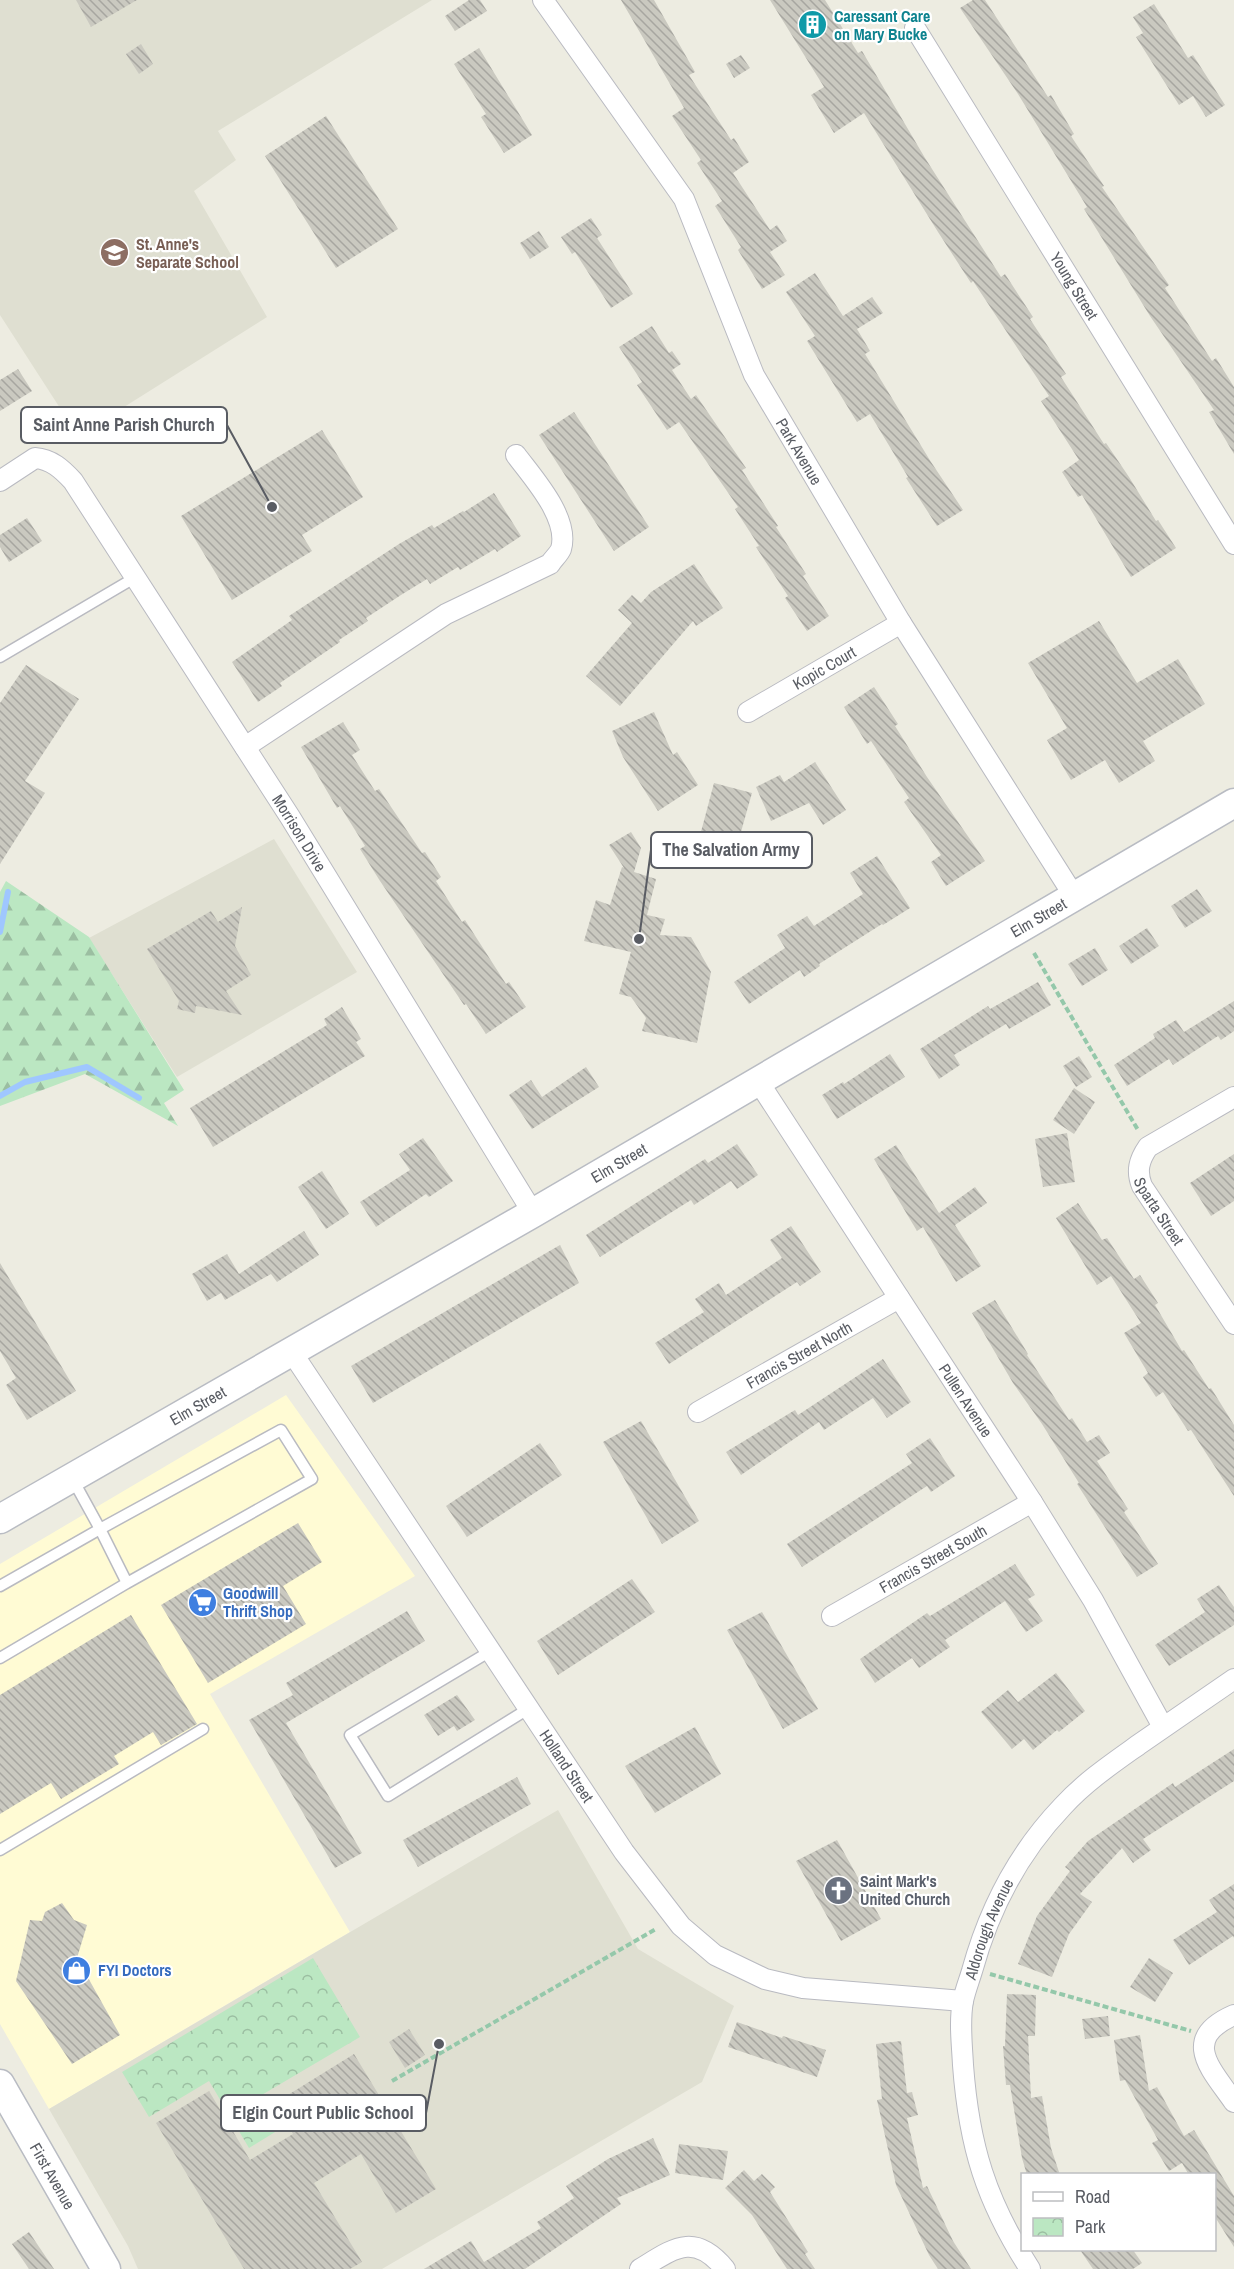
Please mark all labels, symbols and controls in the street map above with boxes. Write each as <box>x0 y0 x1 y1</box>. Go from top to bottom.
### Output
place label: Caressant Care on Mary Bucke <box>834 5 930 45</box>
building icon: Caressant Care on Mary Bucke <box>797 9 829 41</box>
place label: St. Anne's Separate School <box>136 233 239 273</box>
school or university icon: St. Anne's Separate School <box>99 237 131 269</box>
street label: Young Street <box>1045 248 1104 324</box>
callout: Saint Anne Parish Church <box>21 407 227 443</box>
text: Saint Anne Parish Church <box>33 412 215 437</box>
street label: Park Avenue <box>771 414 828 489</box>
street label: Kopic Court <box>789 641 860 695</box>
street label: Morrison Drive <box>267 790 332 876</box>
callout: The Salvation Army <box>651 832 812 868</box>
text: The Salvation Army <box>662 837 800 862</box>
street label: Elm Street <box>1006 892 1071 942</box>
street label: Elm Street <box>587 1138 651 1188</box>
street label: Sparta Street <box>1129 1175 1190 1250</box>
street label: Francis Street North <box>742 1316 856 1394</box>
street label: Pullen Avenue <box>934 1359 998 1441</box>
street label: Elm Street <box>166 1381 230 1430</box>
street label: Francis Street South <box>875 1519 991 1598</box>
place label: Goodwill Thrift Shop <box>223 1582 293 1622</box>
supermarket icon: Goodwill Thrift Shop <box>186 1586 218 1618</box>
street label: Holland Street <box>534 1725 599 1807</box>
place label: Saint Mark's United Church <box>860 1870 950 1910</box>
church icon: Saint Mark's United Church <box>823 1874 855 1906</box>
street label: Aldorough Avenue <box>959 1874 1018 1983</box>
shop icon: FYI Doctors <box>61 1954 93 1986</box>
place label: FYI Doctors <box>98 1959 172 1981</box>
callout: Elgin Court Public School <box>221 2095 426 2131</box>
text: Elgin Court Public School <box>232 2100 414 2125</box>
street label: First Avenue <box>25 2139 81 2213</box>
legend <box>1021 2173 1216 2251</box>
text: Road <box>1075 2184 1110 2209</box>
text: Park <box>1075 2214 1106 2239</box>

